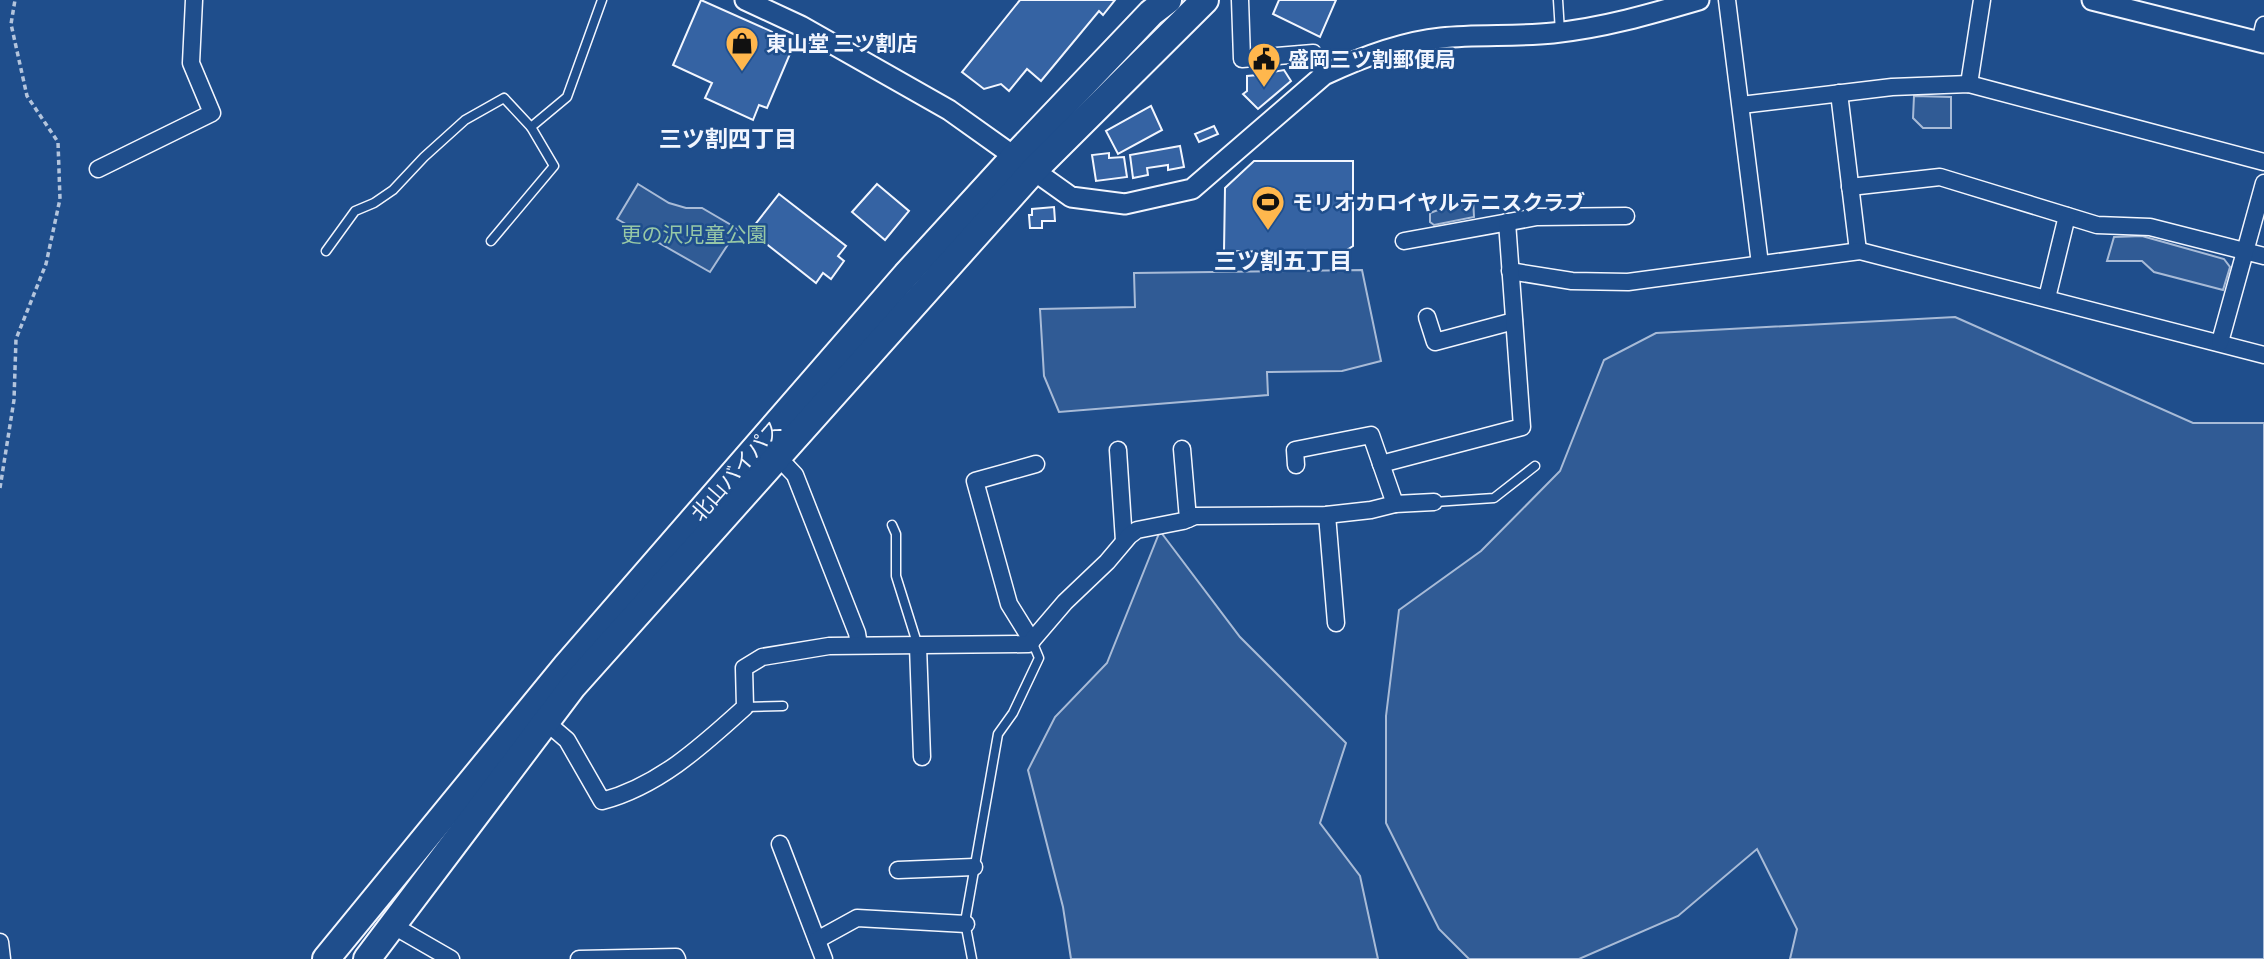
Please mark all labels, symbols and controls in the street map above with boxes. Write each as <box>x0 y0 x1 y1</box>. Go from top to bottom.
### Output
shop icon: 東山堂 三ツ割店 <box>723 24 761 73</box>
place label: 東山堂 三ツ割店 <box>766 27 918 59</box>
public building icon: 盛岡三ツ割郵便局 <box>1245 40 1283 89</box>
place label: 盛岡三ツ割郵便局 <box>1288 43 1456 75</box>
district label: 三ツ割四丁目 <box>659 121 797 156</box>
sports icon: モリオカロイヤルテニスクラブ <box>1249 183 1287 232</box>
place label: モリオカロイヤルテニスクラブ <box>1292 186 1585 218</box>
park label: 更の沢児童公園 <box>621 218 768 250</box>
district label: 三ツ割五丁目 <box>1214 243 1352 278</box>
street label: 北山バイパス <box>683 412 789 528</box>

